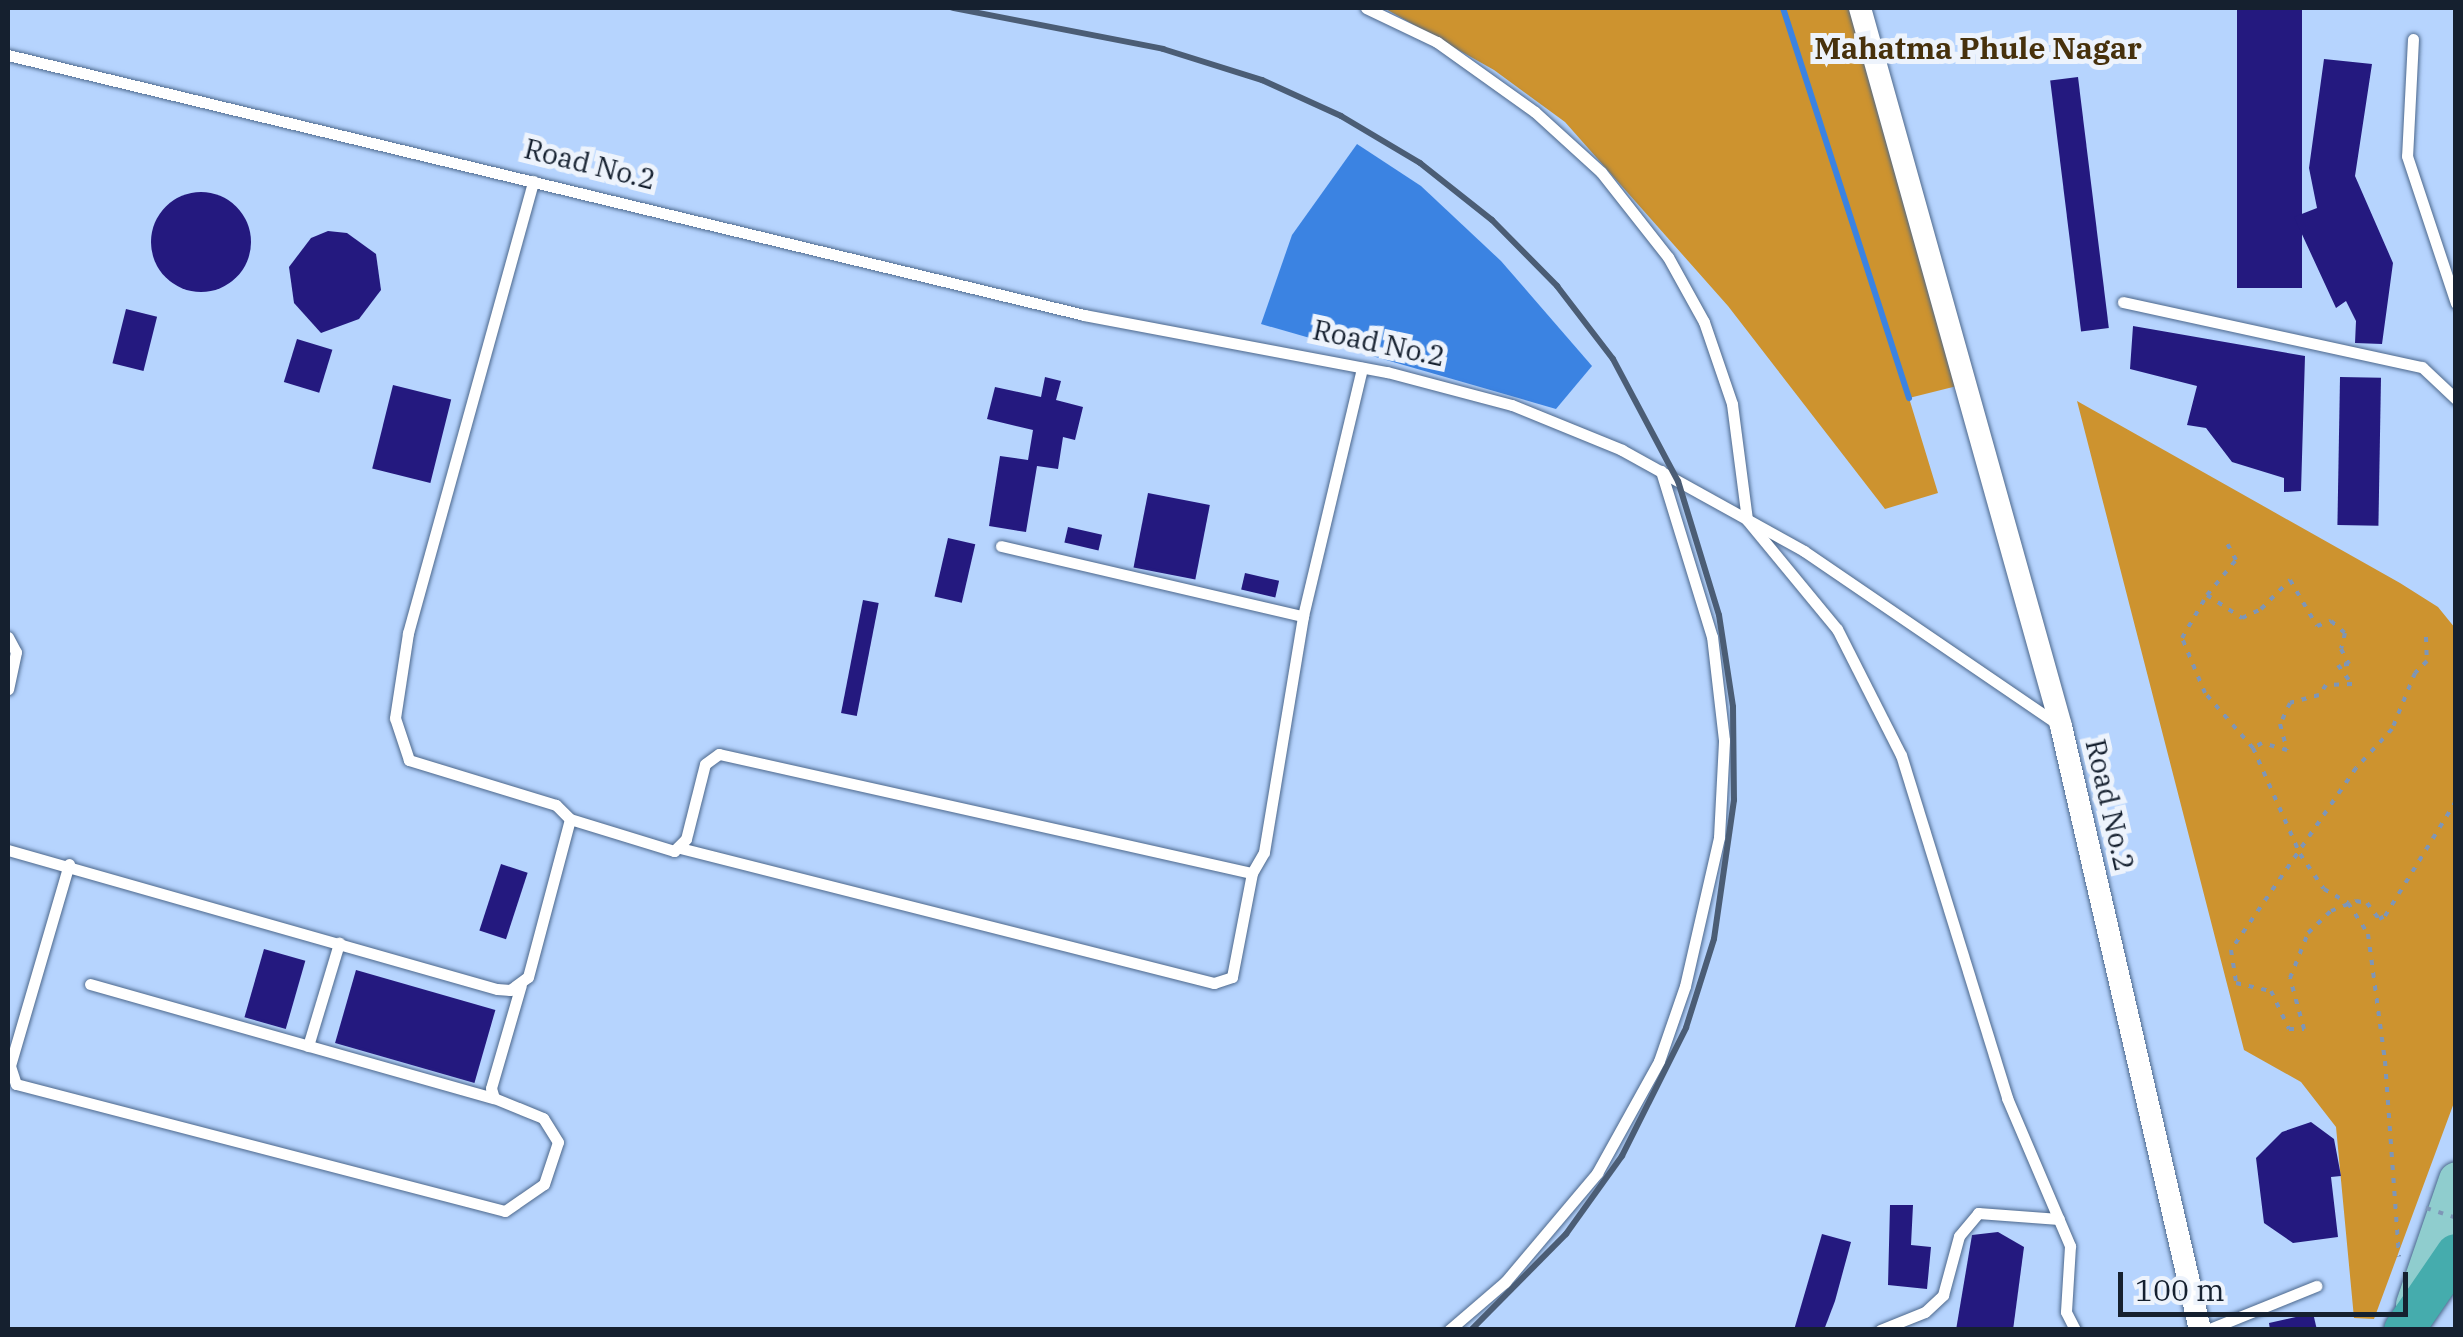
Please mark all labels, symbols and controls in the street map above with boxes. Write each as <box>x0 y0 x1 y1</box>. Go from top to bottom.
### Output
district label: Mahatma Phule Nagar <box>1814 30 2142 66</box>
street label: Road No.2 <box>521 131 659 197</box>
street label: Road No.2 <box>1310 313 1448 373</box>
street label: Road No.2 <box>2079 736 2141 874</box>
scale bar <box>2123 1252 2413 1314</box>
text: 100 m <box>2135 1270 2225 1309</box>

